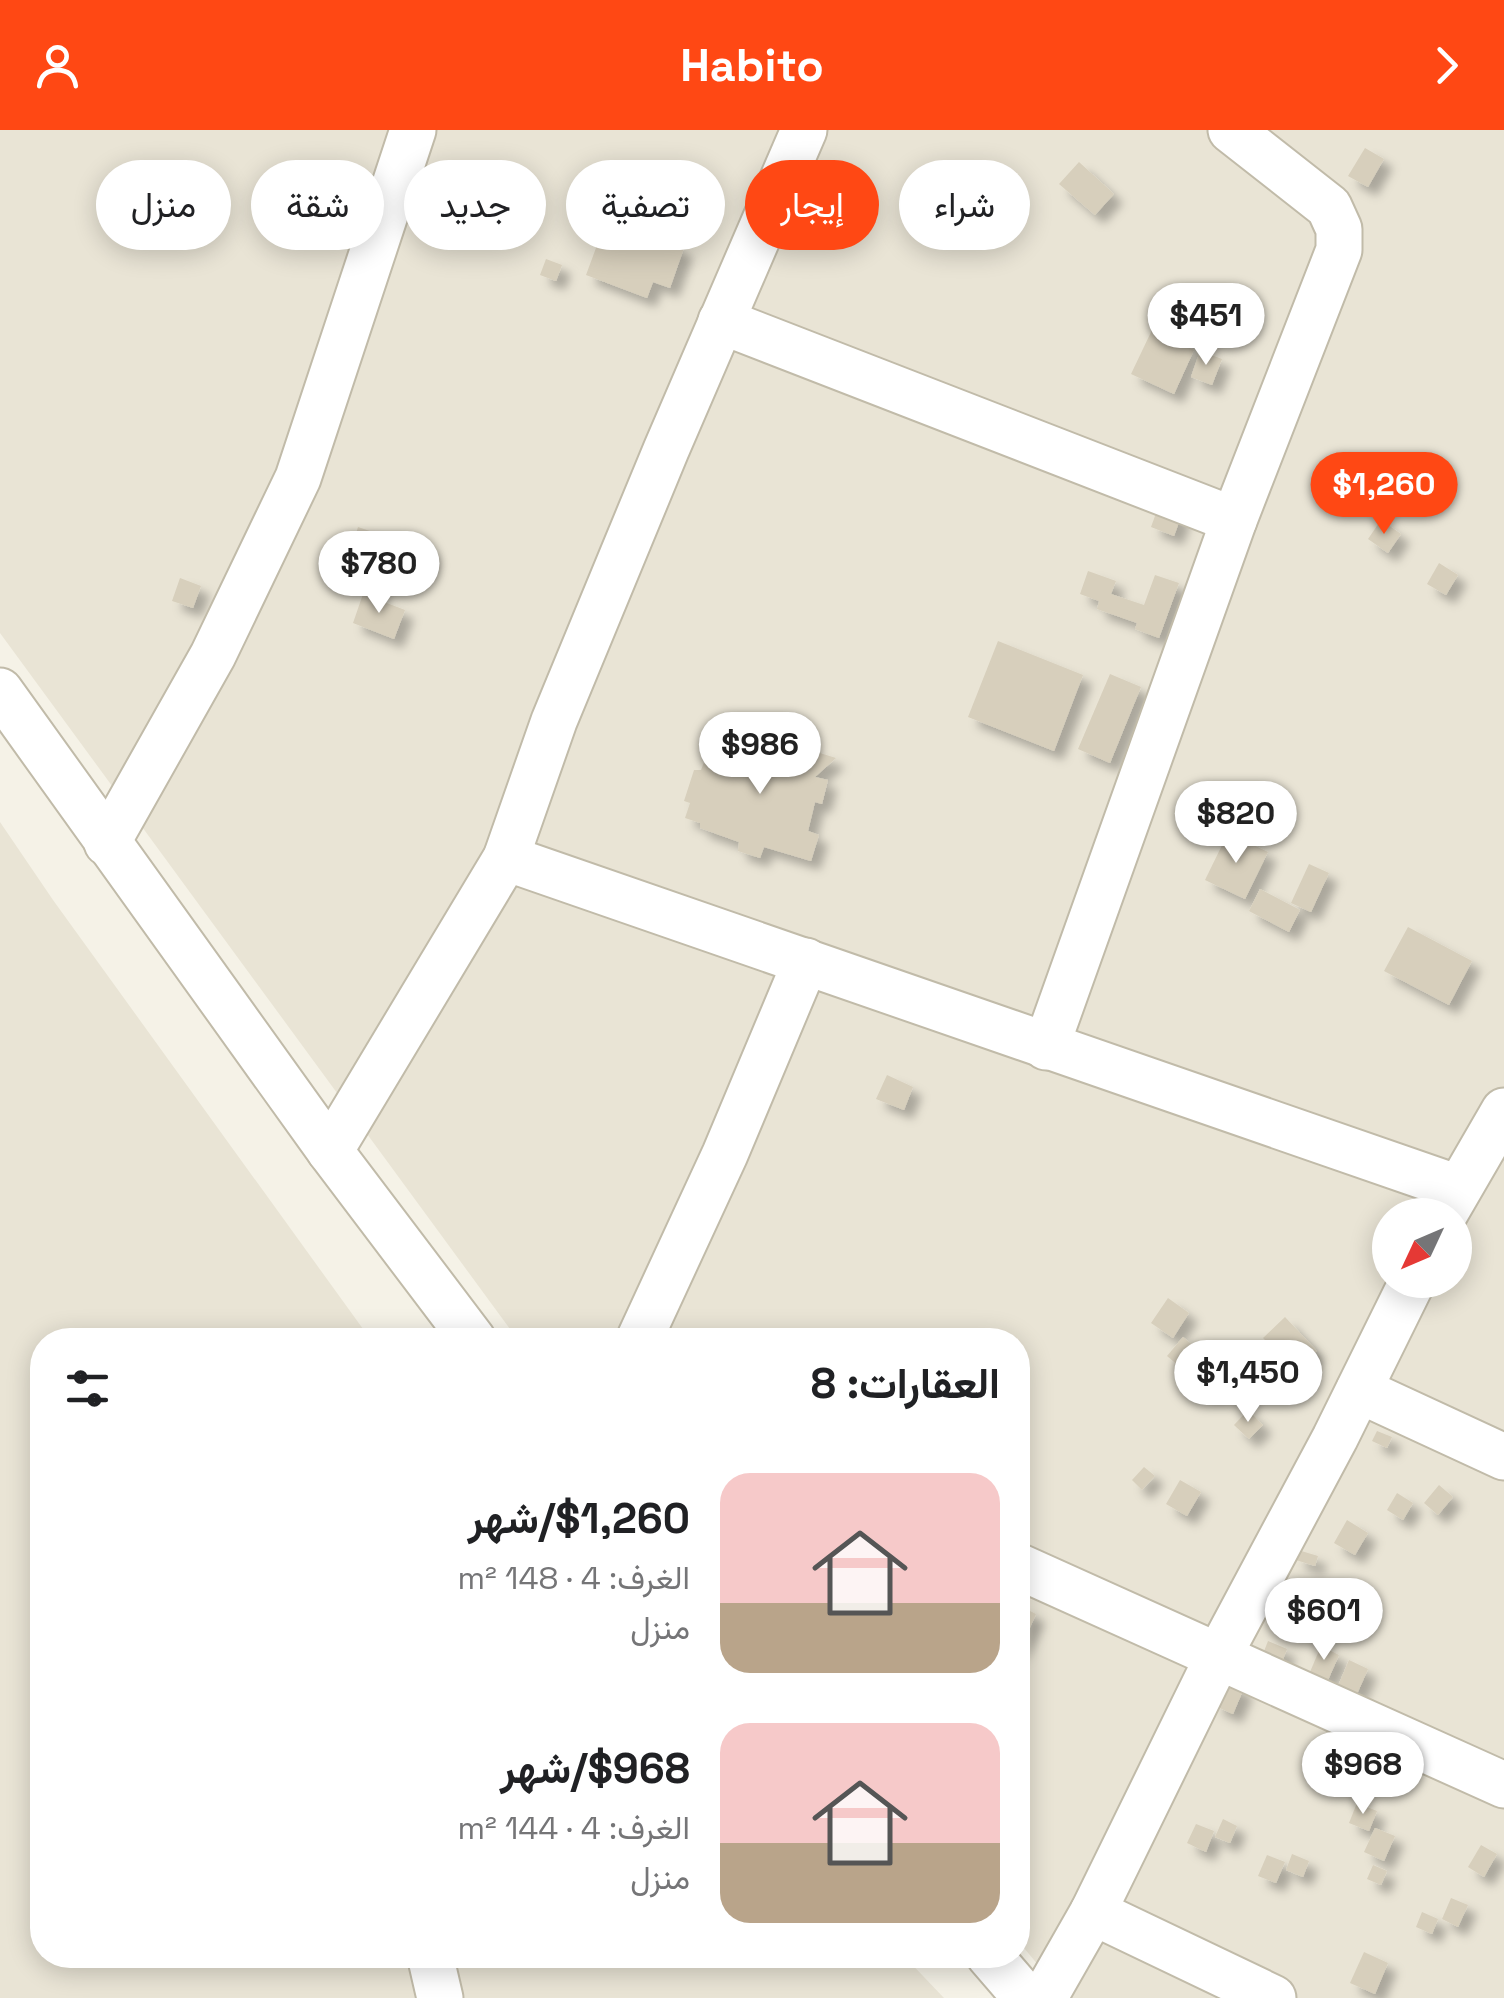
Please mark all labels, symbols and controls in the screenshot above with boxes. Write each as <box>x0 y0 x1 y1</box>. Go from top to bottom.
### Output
text: Habito <box>680 37 824 94</box>
icon: person <box>30 38 85 93</box>
icon: forward <box>1419 38 1474 93</box>
chip: منزل <box>96 160 231 250</box>
chip: شقة <box>251 160 384 250</box>
chip: جديد <box>404 160 546 250</box>
chip: تصفية <box>566 160 725 250</box>
chip: إيجار <box>745 160 879 250</box>
chip: شراء <box>899 160 1030 250</box>
pin: $451 <box>1147 283 1265 368</box>
text: $451 <box>1170 295 1242 335</box>
pin: $1,260 <box>1303 452 1465 537</box>
text: $1,260 <box>1333 464 1435 504</box>
pin: $780 <box>320 531 438 616</box>
text: $780 <box>340 543 418 583</box>
pin: $986 <box>701 712 819 797</box>
text: $986 <box>721 724 799 764</box>
pin: $820 <box>1177 781 1295 866</box>
text: $820 <box>1197 793 1275 833</box>
north arrow <box>1372 1198 1472 1298</box>
map controls <box>1372 1198 1472 1298</box>
pin: $1,450 <box>1167 1340 1329 1425</box>
text: $1,450 <box>1196 1352 1300 1392</box>
text: العقارات: 8 <box>811 1357 1000 1410</box>
icon: filters <box>60 1361 115 1416</box>
text: $1,260/شهر <box>468 1492 690 1545</box>
icon: home <box>800 1513 920 1633</box>
text: الغرف: 4 · 148 m² <box>458 1558 690 1598</box>
pin: $601 <box>1265 1578 1383 1663</box>
text: $601 <box>1287 1590 1361 1630</box>
text: منزل <box>630 1608 690 1648</box>
pin: $968 <box>1304 1732 1422 1817</box>
text: $968/شهر <box>500 1742 690 1795</box>
text: $968 <box>1324 1744 1402 1784</box>
icon: home <box>800 1763 920 1883</box>
text: الغرف: 4 · 144 m² <box>458 1808 690 1848</box>
text: منزل <box>630 1858 690 1898</box>

